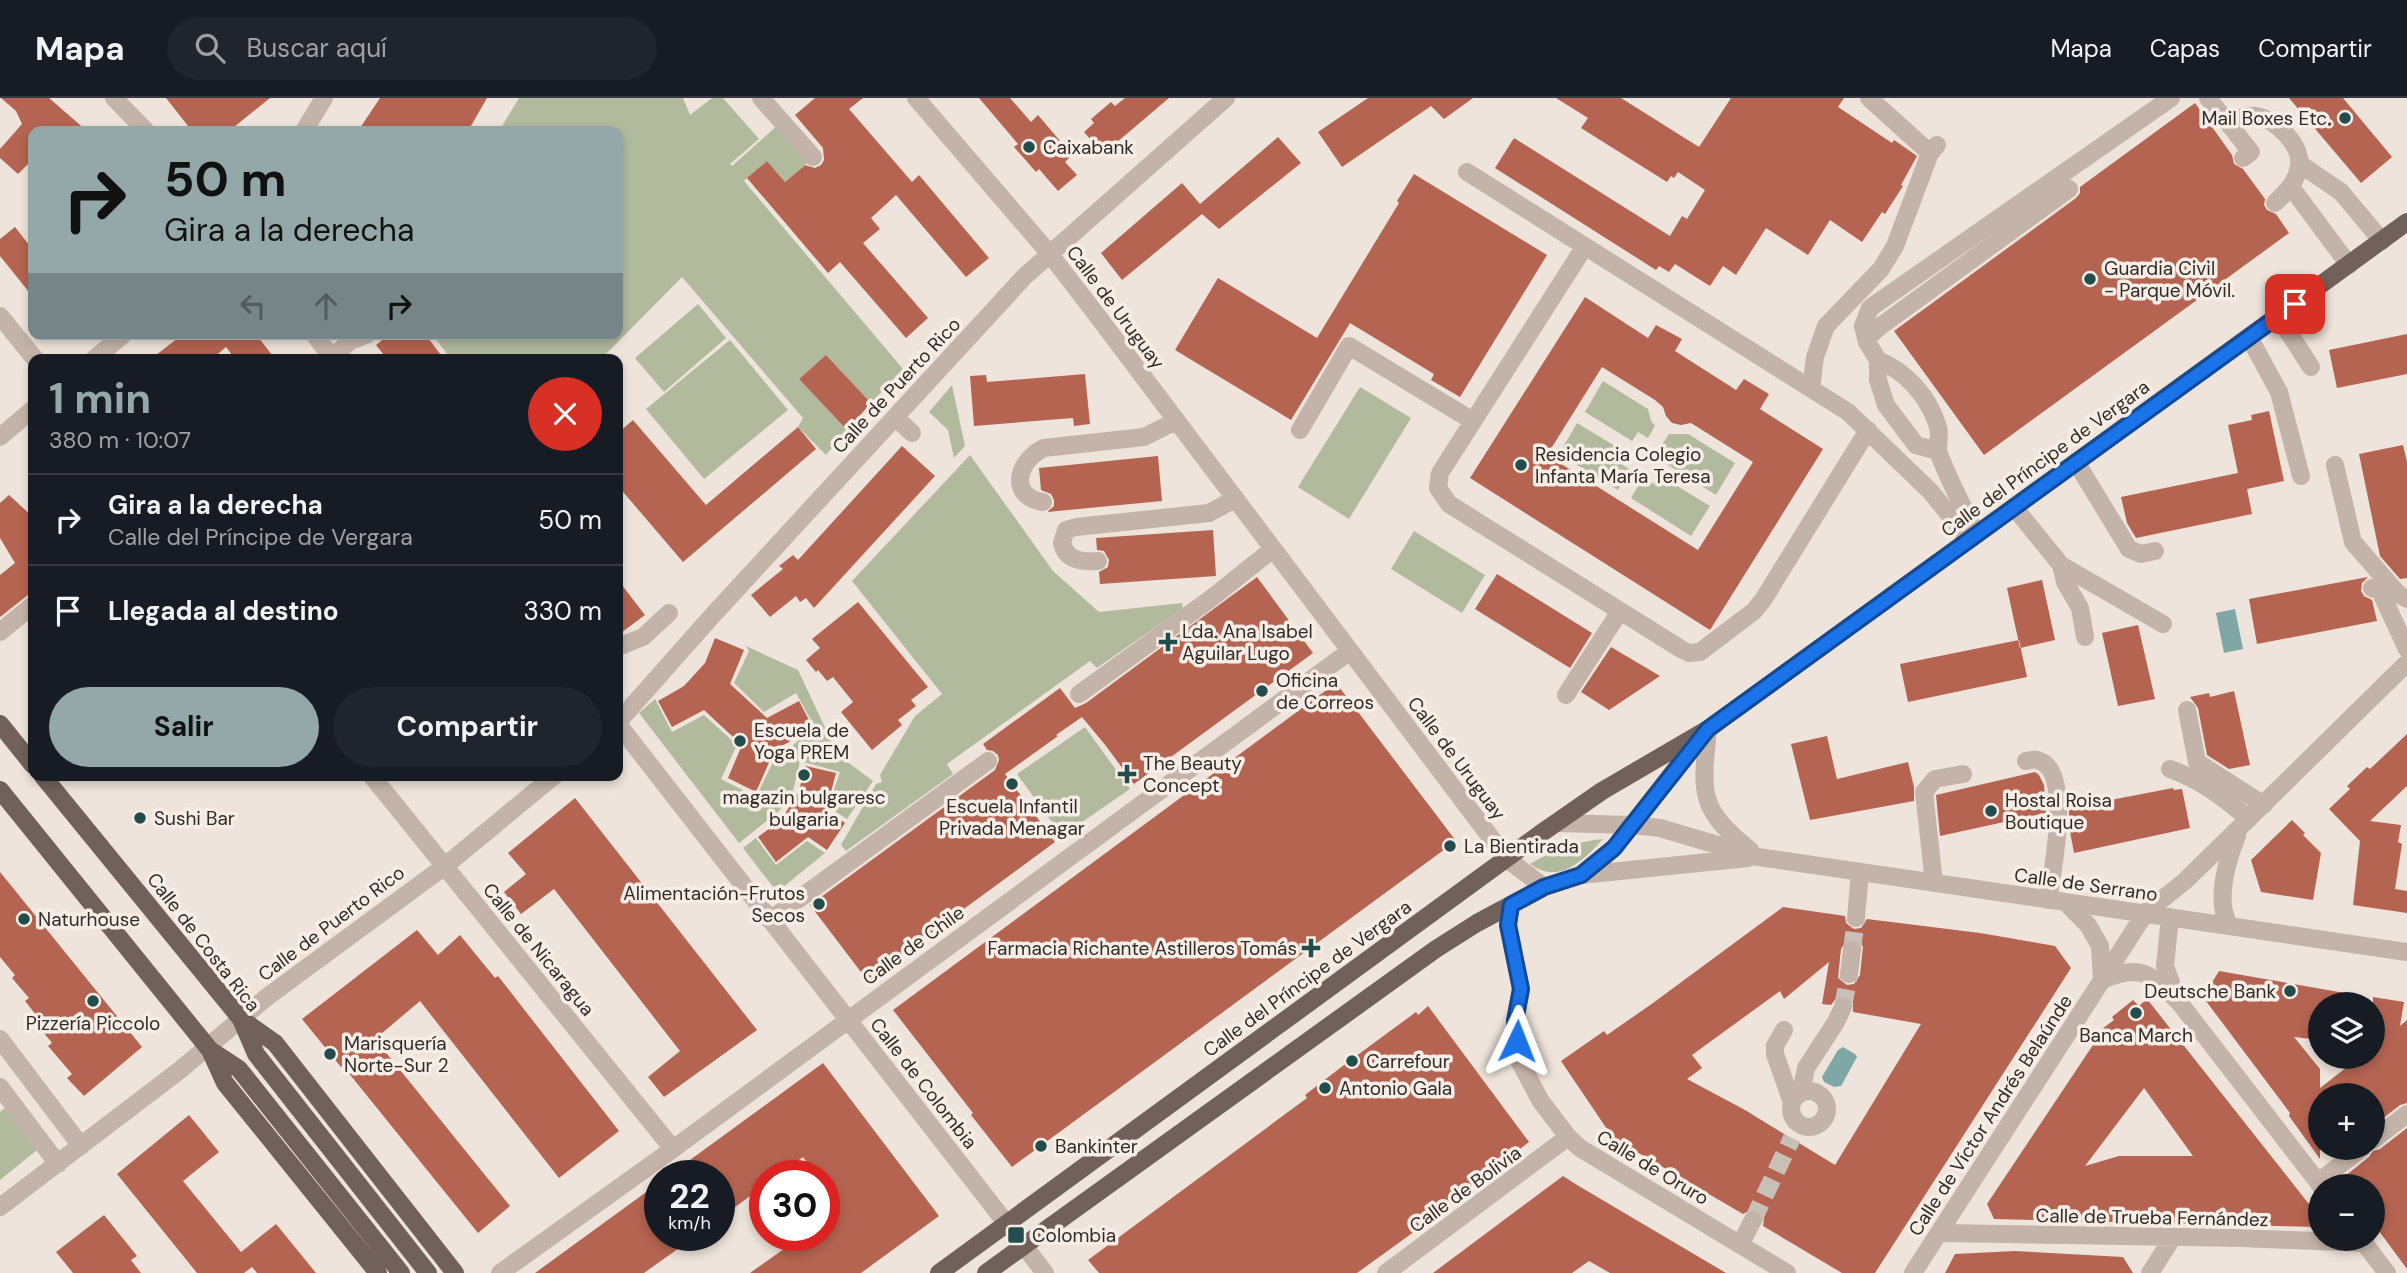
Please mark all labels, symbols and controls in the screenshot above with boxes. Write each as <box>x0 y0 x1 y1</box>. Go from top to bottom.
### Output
search box <box>167 17 657 80</box>
text: Mapa <box>35 27 125 70</box>
icon: search <box>191 29 229 67</box>
text: Buscar aquí <box>247 31 387 65</box>
text: Mapa <box>2050 33 2112 64</box>
text: Capas <box>2150 33 2220 64</box>
text: Compartir <box>2258 33 2372 64</box>
place label: Mail Boxes Etc. <box>2202 106 2331 131</box>
marker: Mail Boxes Etc. <box>2337 110 2353 126</box>
place label: Caixabank <box>1043 135 1134 160</box>
marker: Caixabank <box>1021 139 1037 155</box>
text: 50 m <box>164 147 287 211</box>
icon: right <box>49 154 140 245</box>
text: Gira a la derecha <box>164 209 414 251</box>
street label: Calle de Uruguay <box>1061 240 1171 374</box>
place label: Guardia Civil - Parque Móvil. <box>2104 256 2235 303</box>
marker: Guardia Civil - Parque Móvil. <box>2082 271 2098 287</box>
pin <box>2265 274 2325 334</box>
icon: arrive <box>2276 285 2314 323</box>
icon: left <box>234 287 272 325</box>
icon: ahead <box>307 287 345 325</box>
icon: right <box>380 287 418 325</box>
street label: Calle de Puerto Rico <box>827 312 966 459</box>
text: 1 min <box>49 371 151 426</box>
street label: Calle del Príncipe de Vergara <box>1936 374 2154 543</box>
button: close <box>528 377 602 451</box>
text: 380 m · 10:07 <box>49 425 191 455</box>
place label: Residencia Colegio Infanta María Teresa <box>1535 442 1711 489</box>
marker: Residencia Colegio Infanta María Teresa <box>1513 457 1529 473</box>
text: Gira a la derecha <box>108 488 323 522</box>
icon: right <box>49 501 87 539</box>
text: 50 m <box>538 503 602 537</box>
text: Calle del Príncipe de Vergara <box>108 522 413 552</box>
icon: arrive <box>49 592 87 630</box>
text: Llegada al destino <box>108 594 339 628</box>
text: 330 m <box>523 594 602 628</box>
place label: Lda. Ana Isabel Aguilar Lugo <box>1182 619 1313 666</box>
marker: Lda. Ana Isabel Aguilar Lugo <box>1160 634 1176 650</box>
place label: Oficina de Correos <box>1276 668 1374 715</box>
marker: Oficina de Correos <box>1254 683 1270 699</box>
button: Salir <box>49 687 319 767</box>
button: Compartir <box>333 687 602 767</box>
street label: Calle de Uruguay <box>1402 691 1512 825</box>
place label: Escuela de Yoga PREM <box>754 718 849 765</box>
marker: Escuela de Yoga PREM <box>732 733 748 749</box>
place label: The Beauty Concept <box>1143 751 1242 798</box>
marker: The Beauty Concept <box>1117 764 1137 784</box>
marker: magazin bulgaresc bulgaria <box>796 767 812 783</box>
marker: Escuela Infantil Privada Menagar <box>1004 776 1020 792</box>
place label: magazin bulgaresc bulgaria <box>722 785 886 832</box>
place label: Hostal Roisa Boutique <box>2005 788 2112 835</box>
place label: Escuela Infantil Privada Menagar <box>939 794 1085 841</box>
marker: Hostal Roisa Boutique <box>1983 803 1999 819</box>
place label: Sushi Bar <box>154 806 235 831</box>
marker: Sushi Bar <box>132 810 148 826</box>
place label: La Bientirada <box>1464 834 1579 859</box>
marker: La Bientirada <box>1442 838 1458 854</box>
street label: Calle de Puerto Rico <box>253 860 410 987</box>
street label: Calle de Serrano <box>2013 862 2159 907</box>
street label: Calle de Costa Rica <box>141 868 266 1017</box>
street label: Calle de Nicaragua <box>477 878 600 1021</box>
place label: Alimentación-Frutos Secos <box>623 881 805 928</box>
street label: Calle del Príncipe de Vergara <box>1198 894 1416 1063</box>
marker: Alimentación-Frutos Secos <box>811 896 827 912</box>
street label: Calle de Chile <box>857 900 969 991</box>
place label: Naturhouse <box>38 907 140 932</box>
marker: Naturhouse <box>16 911 32 927</box>
place label: Farmacia Richante Astilleros Tomás <box>988 936 1297 961</box>
marker: Farmacia Richante Astilleros Tomás <box>1303 940 1319 956</box>
place label: Deutsche Bank <box>2144 979 2276 1004</box>
marker: Deutsche Bank <box>2282 983 2298 999</box>
street label: Calle de Víctor Andrés Belaúnde <box>1903 990 2078 1241</box>
map controls <box>2308 992 2385 1251</box>
button: layers <box>2308 992 2385 1069</box>
marker: Pizzería Piccolo <box>85 993 101 1009</box>
position arrow <box>1480 1004 1554 1078</box>
marker: Banca March <box>2128 1005 2144 1021</box>
place label: Pizzería Piccolo <box>26 1011 160 1036</box>
street label: Calle de Colombia <box>864 1013 983 1154</box>
place label: Banca March <box>2079 1023 2193 1048</box>
place label: Marisquería Norte-Sur 2 <box>344 1031 449 1078</box>
marker: Marisquería Norte-Sur 2 <box>322 1046 338 1062</box>
place label: Carrefour <box>1366 1049 1450 1074</box>
marker: Carrefour <box>1344 1053 1360 1069</box>
place label: Antonio Gala <box>1339 1076 1452 1101</box>
marker: Antonio Gala <box>1317 1080 1333 1096</box>
button: + <box>2308 1083 2385 1160</box>
street label: Calle de Oruro <box>1592 1124 1713 1211</box>
place label: Bankinter <box>1055 1134 1138 1159</box>
marker: Bankinter <box>1033 1138 1049 1154</box>
street label: Calle de Bolivia <box>1404 1140 1526 1238</box>
speed limit sign: 30 <box>749 1160 840 1251</box>
text: 22 <box>669 1173 710 1219</box>
button: − <box>2308 1174 2385 1251</box>
street label: Calle de Trueba Fernández <box>2035 1203 2269 1232</box>
text: km/h <box>668 1211 711 1235</box>
place label: Colombia <box>1032 1223 1116 1248</box>
marker: Colombia <box>1006 1225 1026 1245</box>

